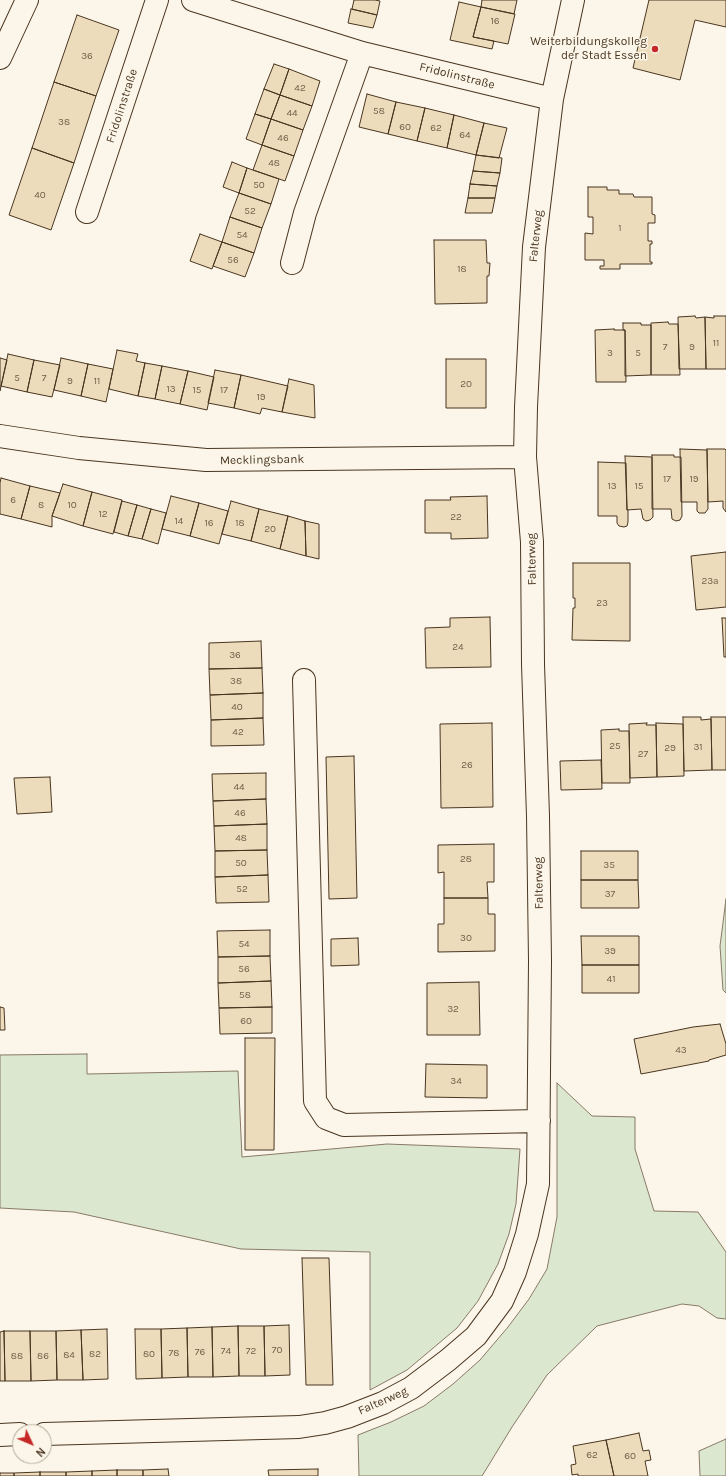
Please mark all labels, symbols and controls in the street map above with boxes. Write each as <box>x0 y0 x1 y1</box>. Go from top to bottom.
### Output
house number: 16 <box>490 15 500 27</box>
place label: Weiterbildungskolleg der Stadt Essen <box>530 35 647 63</box>
marker: Weiterbildungskolleg der Stadt Essen <box>650 44 660 54</box>
house number: 36 <box>81 50 93 62</box>
street label: Fridolinstraße <box>418 60 496 92</box>
street label: Fridolinstraße <box>103 67 141 145</box>
house number: 42 <box>294 82 306 94</box>
house number: 58 <box>373 105 385 117</box>
house number: 44 <box>286 107 298 119</box>
house number: 38 <box>58 116 70 128</box>
house number: 60 <box>399 121 411 133</box>
house number: 62 <box>430 122 442 134</box>
house number: 64 <box>459 129 471 141</box>
house number: 46 <box>277 132 289 144</box>
house number: 48 <box>268 157 280 169</box>
house number: 50 <box>253 179 265 191</box>
house number: 40 <box>34 189 46 201</box>
house number: 52 <box>244 205 256 217</box>
street label: Falterweg <box>526 209 546 263</box>
house number: 1 <box>618 222 622 234</box>
house number: 54 <box>236 229 248 241</box>
house number: 56 <box>227 254 239 266</box>
house number: 18 <box>457 263 467 275</box>
house number: 11 <box>713 337 719 349</box>
house number: 7 <box>663 341 667 353</box>
house number: 9 <box>689 341 695 353</box>
house number: 3 <box>607 347 613 359</box>
house number: 5 <box>635 347 641 359</box>
house number: 5 <box>14 372 20 384</box>
house number: 7 <box>42 372 46 384</box>
house number: 9 <box>67 375 73 387</box>
house number: 11 <box>94 375 100 387</box>
house number: 20 <box>460 378 472 390</box>
house number: 13 <box>166 383 176 395</box>
house number: 15 <box>193 384 201 396</box>
house number: 17 <box>220 384 228 396</box>
house number: 19 <box>256 391 266 403</box>
street label: Mecklingsbank <box>220 452 304 468</box>
house number: 17 <box>663 473 671 485</box>
house number: 19 <box>689 473 699 485</box>
house number: 13 <box>607 480 617 492</box>
house number: 15 <box>635 480 643 492</box>
house number: 6 <box>10 494 16 506</box>
house number: 8 <box>38 499 44 511</box>
house number: 10 <box>67 499 77 511</box>
house number: 12 <box>98 508 108 520</box>
house number: 22 <box>450 511 462 523</box>
house number: 14 <box>175 515 183 527</box>
house number: 16 <box>204 517 214 529</box>
house number: 18 <box>235 517 245 529</box>
house number: 20 <box>264 523 276 535</box>
street label: Falterweg <box>524 533 540 585</box>
house number: 23a <box>701 575 719 587</box>
house number: 23 <box>596 597 608 609</box>
house number: 24 <box>452 641 464 653</box>
house number: 36 <box>229 649 241 661</box>
house number: 38 <box>230 675 242 687</box>
house number: 40 <box>231 701 243 713</box>
house number: 42 <box>232 726 244 738</box>
house number: 25 <box>609 740 621 752</box>
house number: 31 <box>693 741 703 753</box>
house number: 29 <box>664 742 676 754</box>
house number: 27 <box>638 748 648 760</box>
house number: 26 <box>461 759 473 771</box>
house number: 44 <box>233 781 245 793</box>
house number: 46 <box>234 807 246 819</box>
house number: 48 <box>235 832 247 844</box>
house number: 28 <box>460 853 472 865</box>
house number: 50 <box>235 857 247 869</box>
street label: Falterweg <box>531 857 547 909</box>
house number: 35 <box>603 859 615 871</box>
house number: 52 <box>236 883 248 895</box>
house number: 37 <box>605 888 615 900</box>
house number: 30 <box>460 932 472 944</box>
house number: 54 <box>238 938 250 950</box>
house number: 39 <box>604 945 616 957</box>
house number: 56 <box>238 963 250 975</box>
house number: 41 <box>607 973 615 985</box>
house number: 58 <box>239 989 251 1001</box>
house number: 32 <box>447 1003 459 1015</box>
house number: 60 <box>240 1015 252 1027</box>
house number: 43 <box>675 1044 687 1056</box>
house number: 34 <box>450 1075 462 1087</box>
house number: 70 <box>272 1344 282 1356</box>
house number: 74 <box>221 1345 231 1357</box>
house number: 72 <box>246 1345 256 1357</box>
house number: 76 <box>195 1346 205 1358</box>
house number: 78 <box>169 1347 179 1359</box>
house number: 82 <box>89 1348 101 1360</box>
house number: 80 <box>143 1348 155 1360</box>
house number: 84 <box>63 1349 75 1361</box>
house number: 88 <box>11 1350 23 1362</box>
house number: 86 <box>37 1350 49 1362</box>
street label: Falterweg <box>356 1384 410 1418</box>
north arrow <box>12 1424 52 1464</box>
text: N <box>33 1445 48 1459</box>
house number: 62 <box>586 1449 598 1461</box>
house number: 60 <box>624 1450 636 1462</box>

